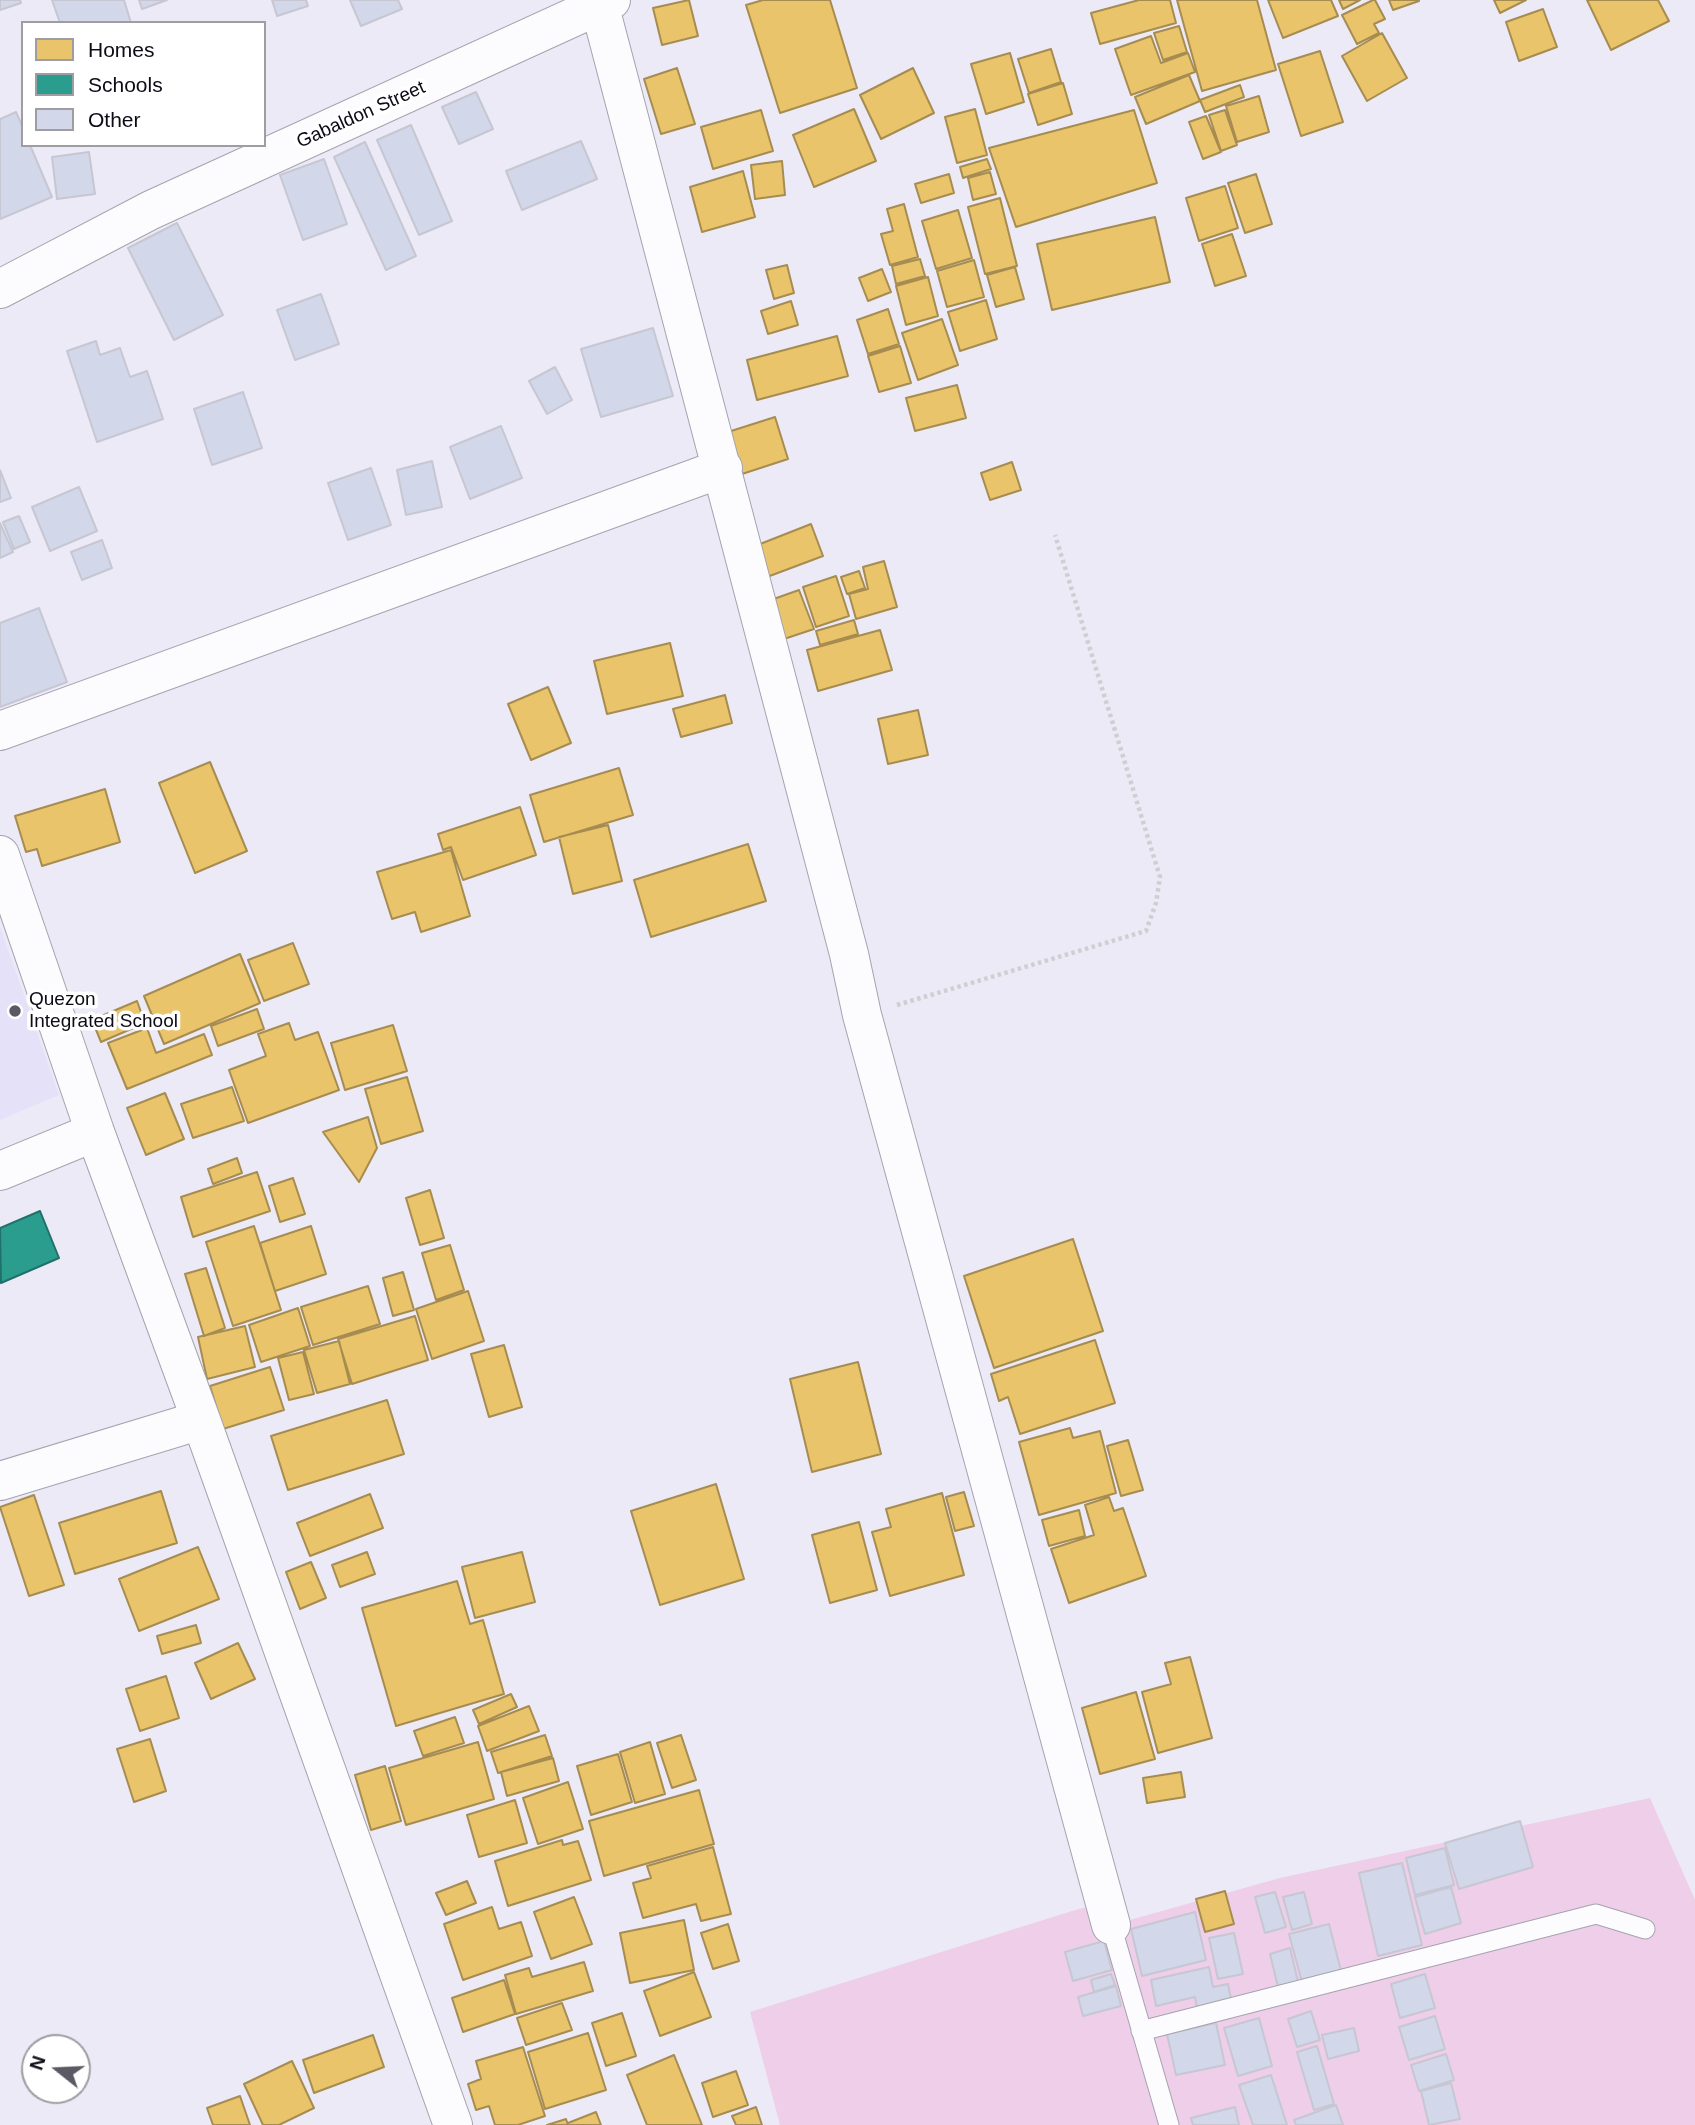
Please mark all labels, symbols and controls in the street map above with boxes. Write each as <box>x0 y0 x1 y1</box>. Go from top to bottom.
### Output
legend <box>21 21 266 147</box>
text: Homes <box>88 38 155 61</box>
text: Schools <box>88 73 163 96</box>
street label: Gabaldon Street <box>293 76 429 154</box>
text: Other <box>88 108 141 131</box>
place label: Quezon Integrated School <box>29 989 178 1033</box>
marker: Quezon Integrated School <box>7 1003 23 1019</box>
north arrow <box>21 2034 91 2104</box>
text: N <box>25 2053 50 2073</box>

